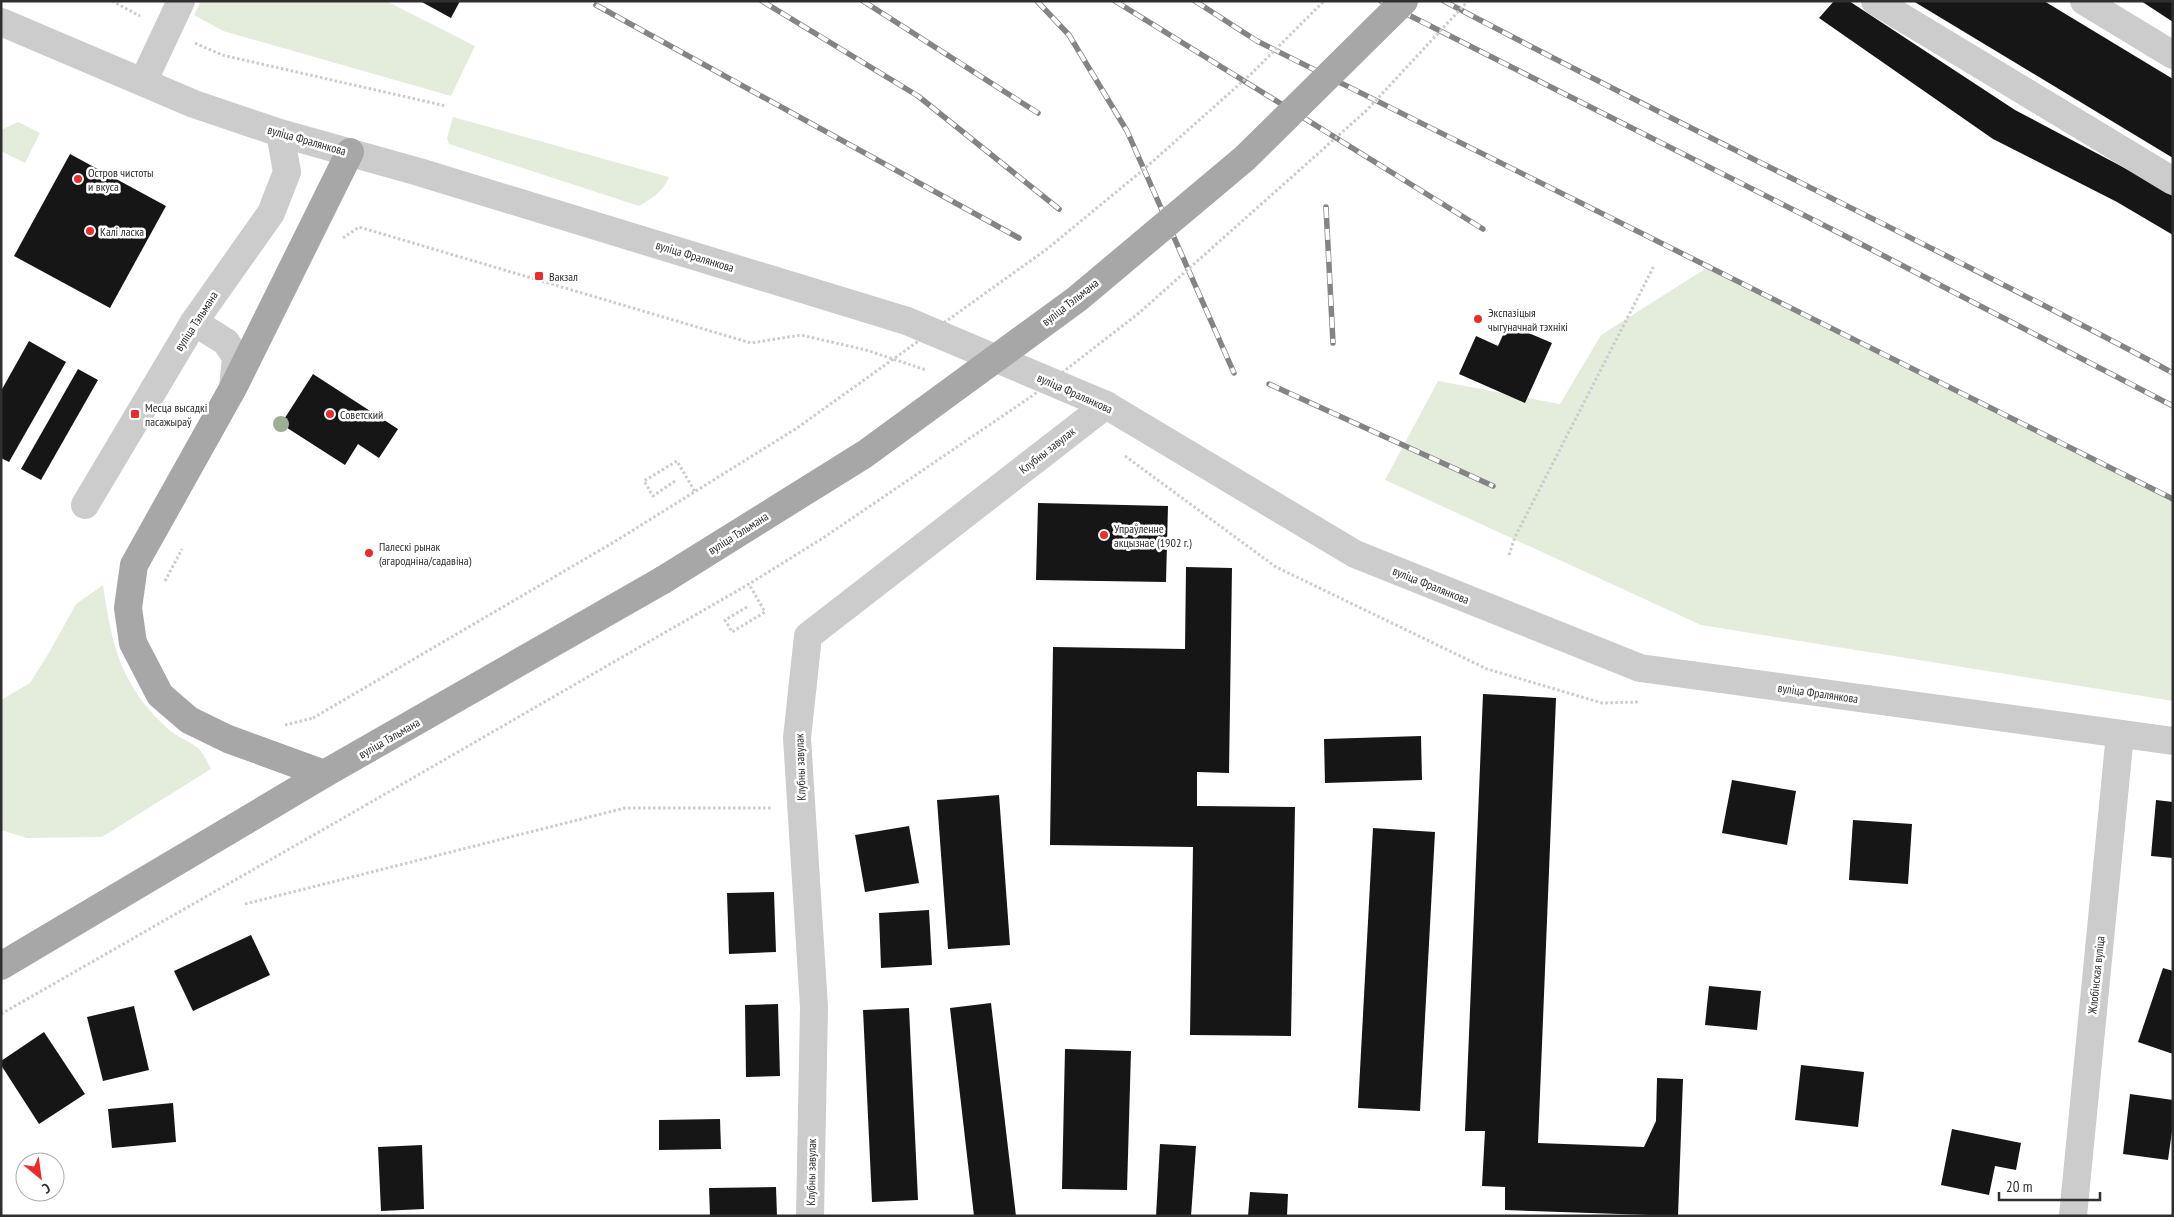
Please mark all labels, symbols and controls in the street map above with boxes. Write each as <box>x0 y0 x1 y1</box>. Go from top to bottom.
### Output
street label: вуліца Фралянкова <box>266 122 348 158</box>
place label: Остров чистоты и вкуса <box>88 165 154 194</box>
marker: Остров чистоты и вкуса <box>72 173 84 185</box>
place label: Калі ласка <box>100 224 144 239</box>
marker: Калі ласка <box>84 225 96 237</box>
street label: вуліца Фралянкова <box>654 237 736 275</box>
place label: Вакзал <box>549 269 578 284</box>
marker: Вакзал <box>533 270 545 282</box>
street label: вуліца Тэльмана <box>1038 275 1102 329</box>
street label: вуліца Тэльмана <box>171 288 221 354</box>
place label: Экспазіцыя чыгуначнай тэхнікі <box>1488 305 1568 334</box>
marker: Экспазіцыя чыгуначнай тэхнікі <box>1472 313 1484 325</box>
street label: вуліца Фралянкова <box>1035 370 1115 416</box>
place label: Месца высадкі пасажыраў <box>145 400 207 429</box>
place label: Советский <box>340 407 383 422</box>
marker: Месца высадкі пасажыраў <box>129 408 141 420</box>
marker: Советский <box>324 408 336 420</box>
street label: Клубны завулак <box>1016 423 1078 477</box>
street label: вуліца Тэльмана <box>705 508 771 557</box>
place label: Упраўленне акцызнае (1902 г.) <box>1114 521 1192 550</box>
marker: Упраўленне акцызнае (1902 г.) <box>1098 529 1110 541</box>
place label: Палескі рынак (агародніна/садавіна) <box>379 539 472 568</box>
marker: Палескі рынак (агародніна/садавіна) <box>363 547 375 559</box>
street label: вуліца Фралянкова <box>1391 563 1472 607</box>
street label: вуліца Фралянкова <box>1777 680 1859 706</box>
street label: вуліца Тэльмана <box>356 714 422 762</box>
street label: Клубны завулак <box>791 733 809 801</box>
street label: Жлобінская вуліца <box>2084 935 2108 1016</box>
street label: Клубны завулак <box>803 1138 819 1206</box>
north arrow <box>15 1152 65 1202</box>
scale bar <box>1999 1170 2100 1202</box>
text: 20 m <box>2006 1177 2032 1196</box>
text: С <box>39 1179 53 1198</box>

